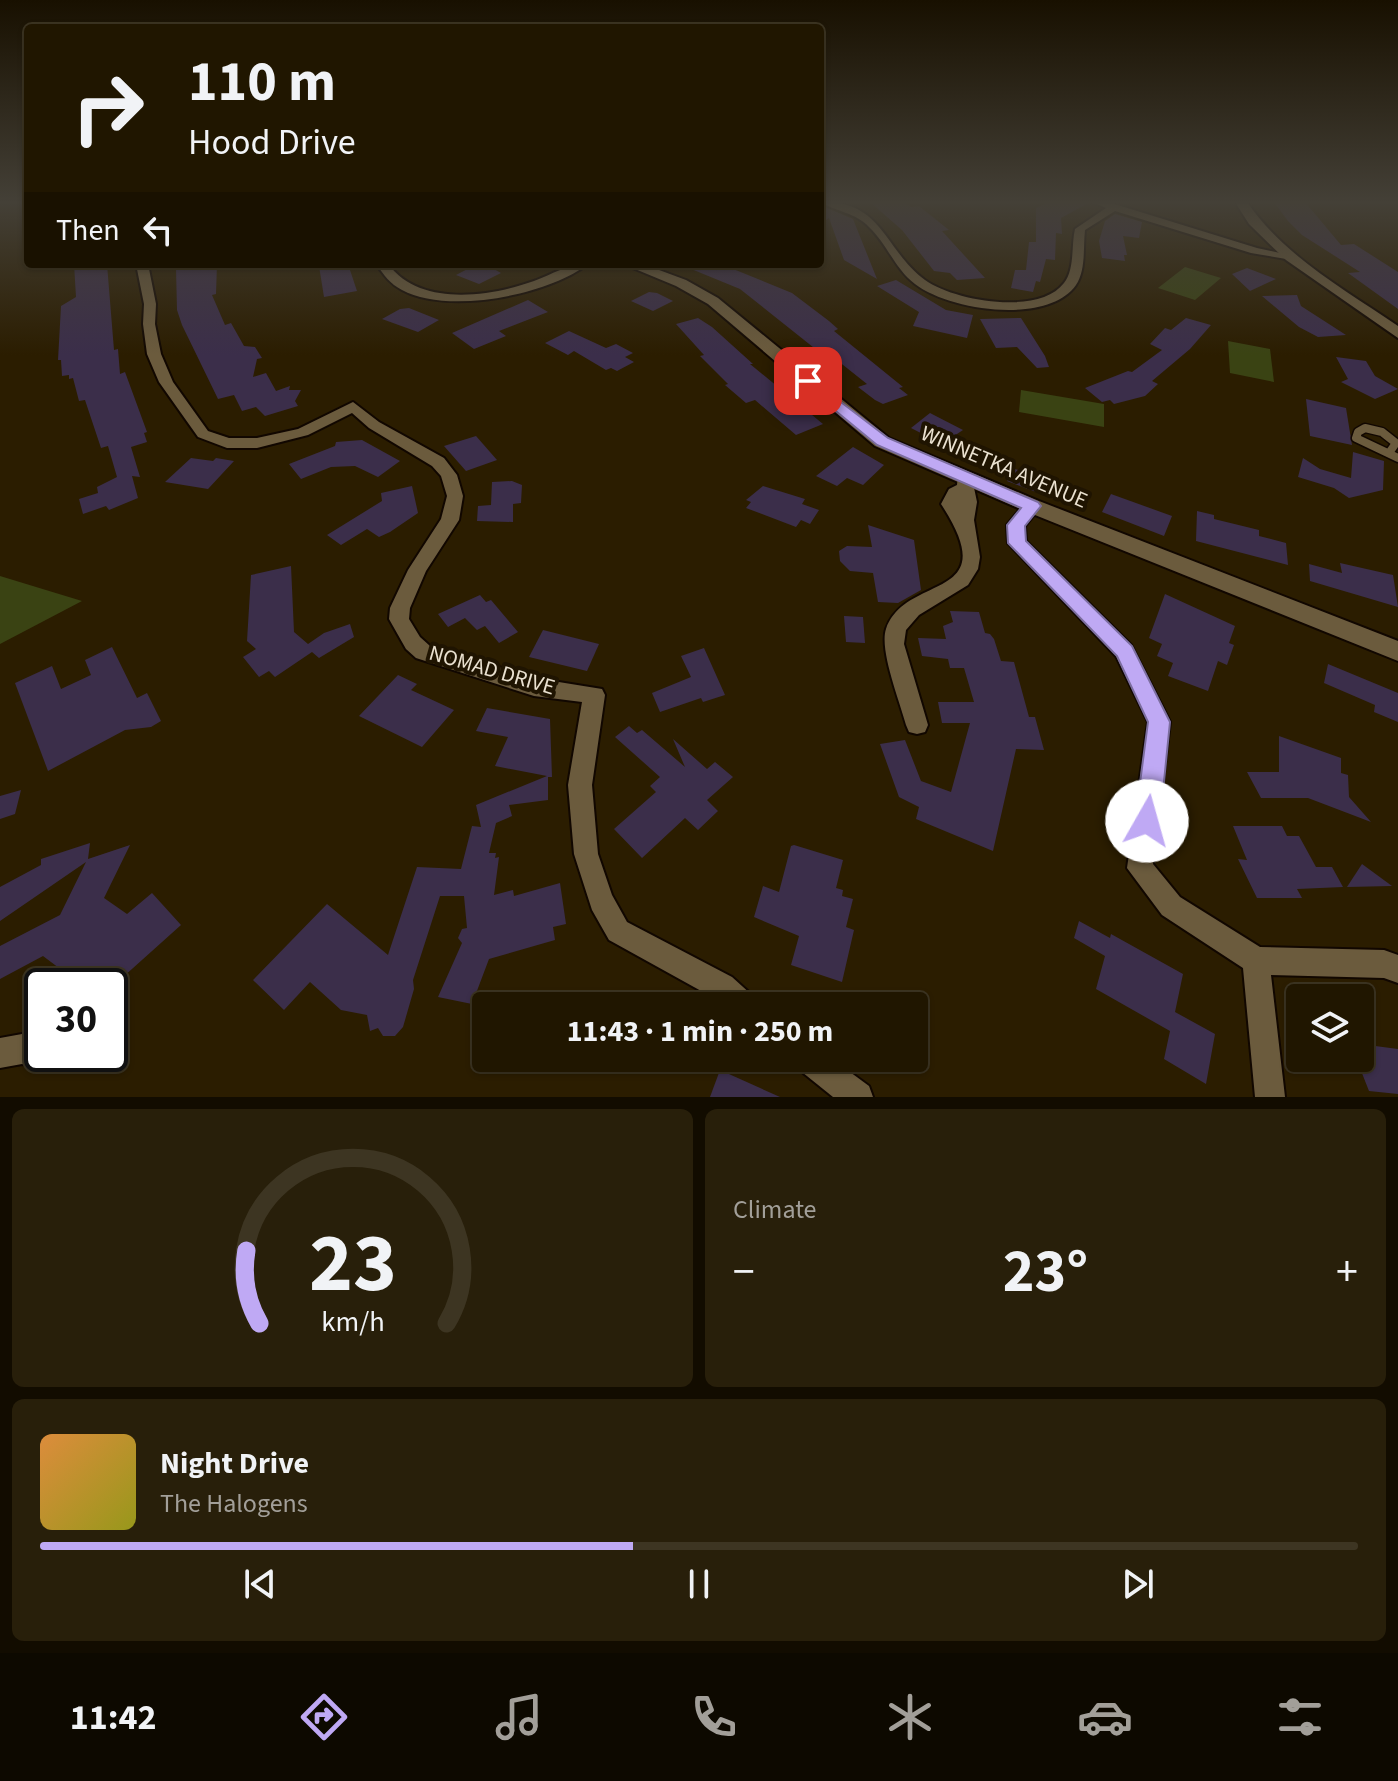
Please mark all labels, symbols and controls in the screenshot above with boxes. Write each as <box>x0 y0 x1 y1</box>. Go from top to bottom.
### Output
text: 110 m <box>188 43 336 122</box>
icon: right <box>56 56 160 160</box>
text: Hood Drive <box>188 117 356 168</box>
icon: left <box>136 208 180 252</box>
text: Then <box>56 209 120 252</box>
pin <box>774 347 842 415</box>
icon: arrive <box>786 359 830 403</box>
street label: WINNETKA AVENUE <box>916 417 1092 517</box>
street label: NOMAD DRIVE <box>425 637 559 703</box>
position arrow <box>1105 779 1189 863</box>
speed limit sign: 30 <box>24 968 128 1072</box>
map controls <box>1286 984 1374 1072</box>
button: layers <box>1286 984 1374 1072</box>
text: 11:43 · 1 min · 250 m <box>567 1010 833 1053</box>
text: Climate <box>733 1191 817 1228</box>
text: 23 <box>309 1205 396 1323</box>
text: 23° <box>1003 1230 1088 1315</box>
text: − <box>733 1241 755 1304</box>
text: + <box>1336 1241 1358 1304</box>
text: km/h <box>321 1302 384 1342</box>
text: Night Drive <box>160 1442 309 1485</box>
text: The Halogens <box>160 1485 308 1522</box>
icon: previous <box>238 1562 282 1606</box>
icon: pause <box>677 1562 721 1606</box>
icon: next <box>1116 1562 1160 1606</box>
icon: directions <box>296 1689 352 1745</box>
icon: music <box>491 1689 547 1745</box>
icon: phone <box>686 1689 742 1745</box>
icon: climate <box>882 1689 938 1745</box>
icon: car <box>1077 1689 1133 1745</box>
icon: filters <box>1272 1689 1328 1745</box>
text: 11:42 <box>70 1692 156 1743</box>

